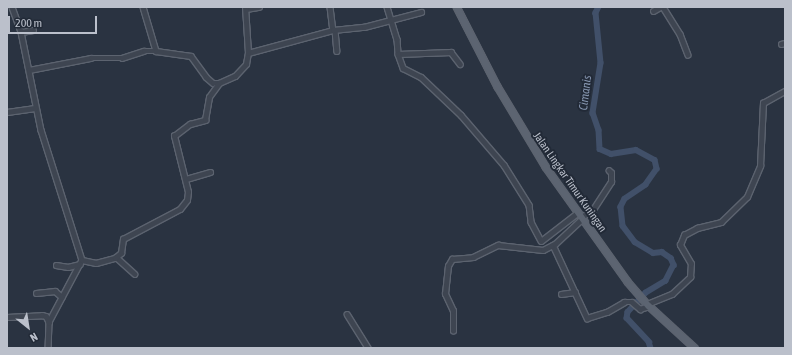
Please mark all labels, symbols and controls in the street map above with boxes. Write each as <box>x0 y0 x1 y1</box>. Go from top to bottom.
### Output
scale bar <box>10 8 99 34</box>
text: 200 m <box>15 16 42 30</box>
water label: Cimanis <box>577 75 595 111</box>
street label: Jalan Lingkar Timur Kuningan <box>530 129 610 235</box>
north arrow <box>8 307 48 347</box>
text: N <box>28 331 40 344</box>

